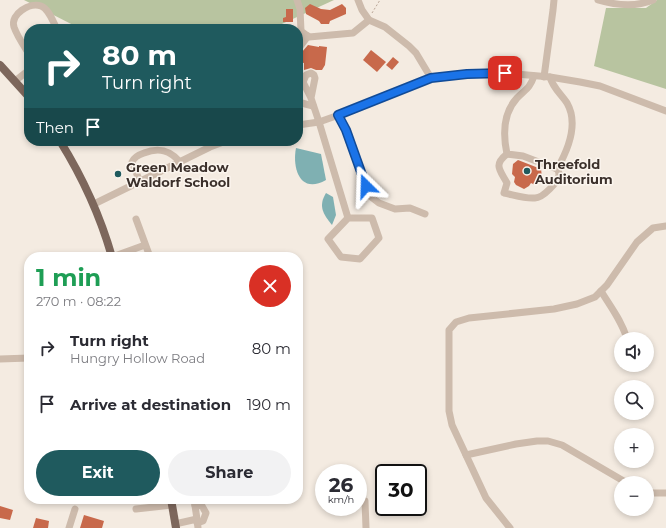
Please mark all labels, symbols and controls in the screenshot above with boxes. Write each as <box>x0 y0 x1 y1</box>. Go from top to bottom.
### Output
text: 80 m <box>102 38 177 72</box>
icon: right <box>36 40 88 92</box>
pin <box>488 56 522 90</box>
icon: arrive <box>494 62 516 84</box>
text: Turn right <box>102 72 192 94</box>
icon: arrive <box>82 116 104 138</box>
text: Then <box>36 118 74 137</box>
place label: Threefold Auditorium <box>534 156 613 187</box>
place label: Green Meadow Waldorf School <box>126 159 230 190</box>
position arrow <box>345 165 387 207</box>
marker: Threefold Auditorium <box>522 166 532 176</box>
marker: Green Meadow Waldorf School <box>113 169 123 179</box>
text: 1 min <box>36 263 101 292</box>
button: close <box>249 265 291 307</box>
text: 270 m · 08:22 <box>36 293 121 309</box>
text: Turn right <box>70 331 149 350</box>
map controls <box>614 332 654 516</box>
button: sound <box>614 332 654 372</box>
icon: right <box>36 337 58 359</box>
text: 80 m <box>252 339 291 358</box>
text: Hungry Hollow Road <box>70 350 205 366</box>
button: search <box>614 380 654 420</box>
icon: arrive <box>36 393 58 415</box>
text: Arrive at destination <box>70 395 231 414</box>
text: 190 m <box>247 395 291 414</box>
button: + <box>614 428 654 468</box>
button: Exit <box>36 450 160 496</box>
button: Share <box>168 450 291 496</box>
speed limit sign: 30 <box>375 464 427 516</box>
text: 26 <box>329 473 353 497</box>
button: − <box>614 476 654 516</box>
text: km/h <box>328 493 354 506</box>

